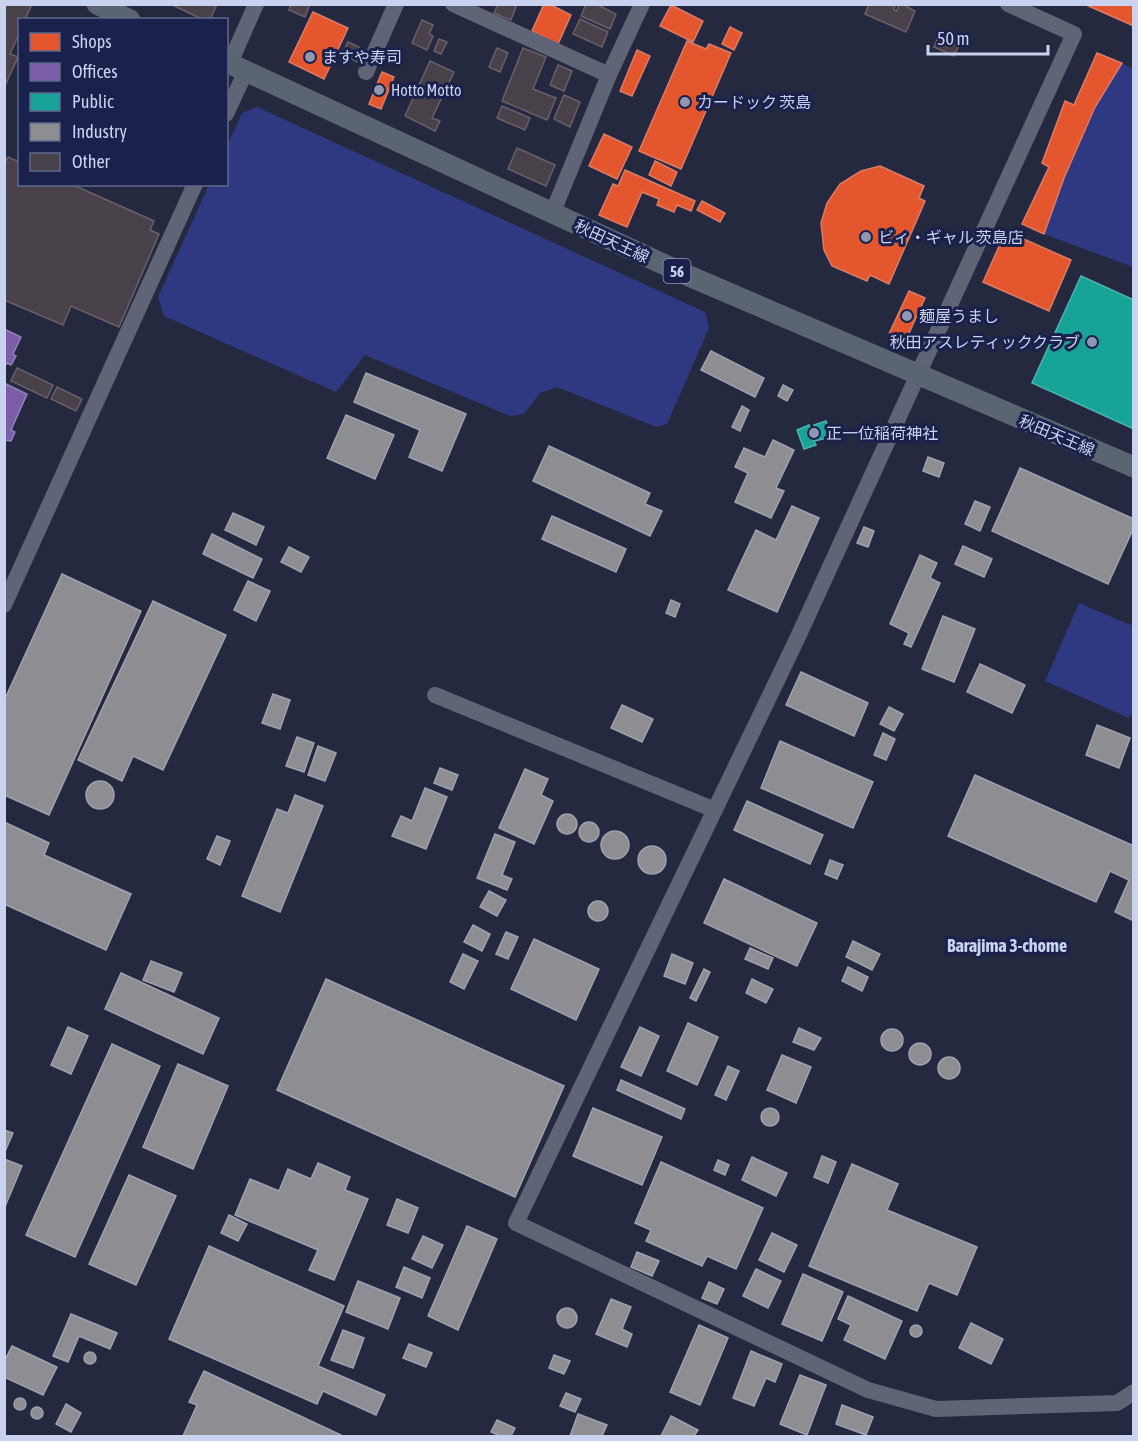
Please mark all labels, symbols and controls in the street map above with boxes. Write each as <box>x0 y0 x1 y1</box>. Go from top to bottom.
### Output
legend <box>18 18 228 186</box>
scale bar <box>928 18 1048 56</box>
text: 50 m <box>937 28 969 49</box>
text: Shops <box>72 31 112 52</box>
place label: ますや寿司 <box>322 48 402 66</box>
marker: ますや寿司 <box>303 50 317 64</box>
text: Offices <box>72 61 118 82</box>
place label: Hotto Motto <box>391 81 461 99</box>
marker: Hotto Motto <box>372 83 386 97</box>
text: Public <box>72 91 114 112</box>
place label: カードック 茨島 <box>697 93 811 111</box>
marker: カードック 茨島 <box>678 95 692 109</box>
text: Industry <box>72 121 127 142</box>
text: Other <box>72 151 111 172</box>
street label: 秋田天王線 <box>572 216 652 266</box>
place label: ビィ・ギャル 茨島店 <box>878 228 1024 246</box>
marker: ビィ・ギャル 茨島店 <box>859 230 873 244</box>
road number: 56 <box>664 259 690 283</box>
place label: 麺屋うまし <box>919 307 999 325</box>
marker: 麺屋うまし <box>900 309 914 323</box>
place label: 秋田アスレティッククラブ <box>890 333 1080 351</box>
marker: 秋田アスレティッククラブ <box>1085 335 1099 349</box>
street label: 秋田天王線 <box>1017 411 1097 459</box>
place label: 正一位稲荷神社 <box>826 424 938 442</box>
marker: 正一位稲荷神社 <box>807 426 821 440</box>
district label: Barajima 3-chome <box>947 935 1067 956</box>

